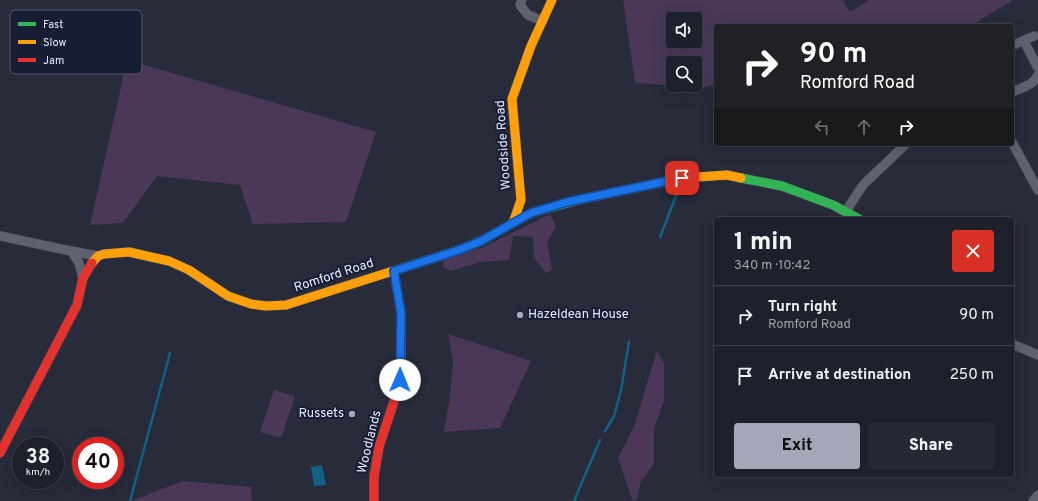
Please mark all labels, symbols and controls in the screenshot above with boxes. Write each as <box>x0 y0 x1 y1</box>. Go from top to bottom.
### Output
legend <box>10 10 142 74</box>
map controls <box>666 12 702 92</box>
button: sound <box>666 12 702 48</box>
text: Fast <box>43 18 63 32</box>
text: Slow <box>43 36 66 50</box>
text: 90 m <box>800 37 867 73</box>
icon: right <box>734 40 786 92</box>
text: Jam <box>43 54 64 68</box>
button: search <box>666 56 702 92</box>
text: Romford Road <box>800 72 915 95</box>
street label: Woodside Road <box>493 100 515 190</box>
icon: left <box>811 116 833 138</box>
icon: ahead <box>853 116 875 138</box>
icon: right <box>895 116 917 138</box>
pin <box>665 161 699 195</box>
icon: arrive <box>671 167 693 189</box>
text: 1 min <box>734 228 793 258</box>
button: close <box>952 230 994 272</box>
street label: Romford Road <box>292 256 376 296</box>
text: 340 m · 10:42 <box>734 258 811 274</box>
text: Turn right <box>768 298 837 317</box>
icon: right <box>734 305 756 327</box>
text: 90 m <box>959 306 994 325</box>
place label: Hazeldean House <box>528 307 629 323</box>
marker: Hazeldean House <box>515 310 525 320</box>
text: Romford Road <box>768 317 851 333</box>
position arrow <box>379 359 421 401</box>
icon: arrive <box>734 365 756 387</box>
text: Arrive at destination <box>768 366 911 385</box>
text: 250 m <box>950 366 994 385</box>
place label: Russets <box>298 406 344 422</box>
marker: Russets <box>347 409 357 419</box>
street label: Woodlands <box>354 409 386 475</box>
button: Exit <box>734 423 860 469</box>
button: Share <box>868 423 994 469</box>
speed limit sign: 40 <box>72 437 124 489</box>
text: 38 <box>26 445 50 471</box>
text: km/h <box>26 466 50 479</box>

